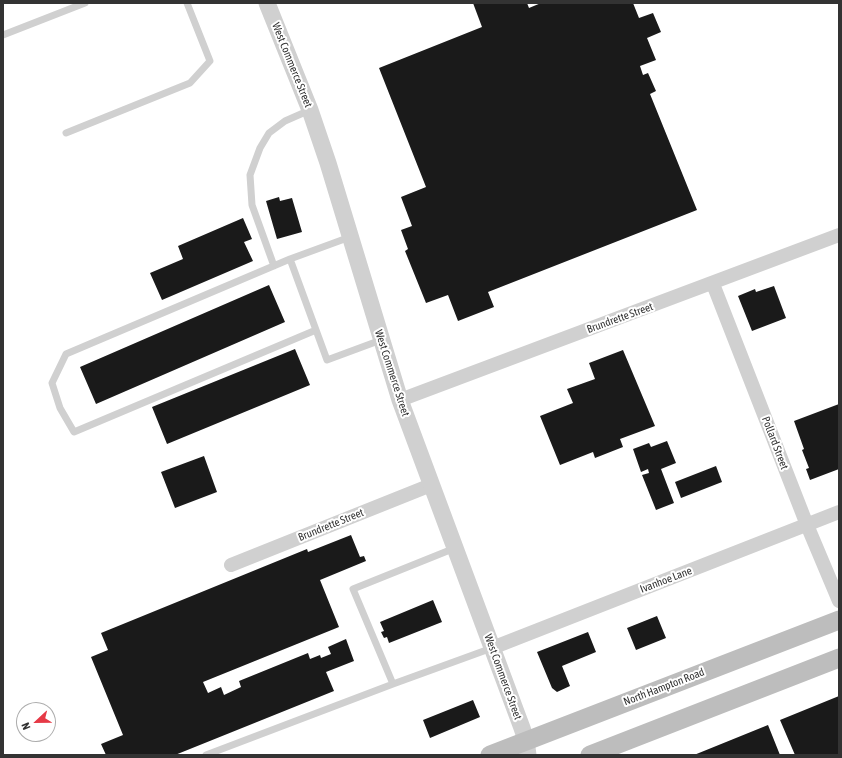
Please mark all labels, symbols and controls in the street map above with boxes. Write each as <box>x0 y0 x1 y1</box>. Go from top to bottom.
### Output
street label: West Commerce Street <box>269 21 315 109</box>
street label: Brundrette Street <box>585 300 655 336</box>
street label: West Commerce Street <box>372 328 412 418</box>
street label: Pollard Street <box>759 415 791 471</box>
street label: Brundrette Street <box>296 506 366 544</box>
street label: Ivanhoe Lane <box>638 564 694 596</box>
street label: West Commerce Street <box>481 632 525 722</box>
street label: North Hampton Road <box>622 666 706 708</box>
north arrow <box>16 702 56 742</box>
text: N <box>19 721 33 731</box>

